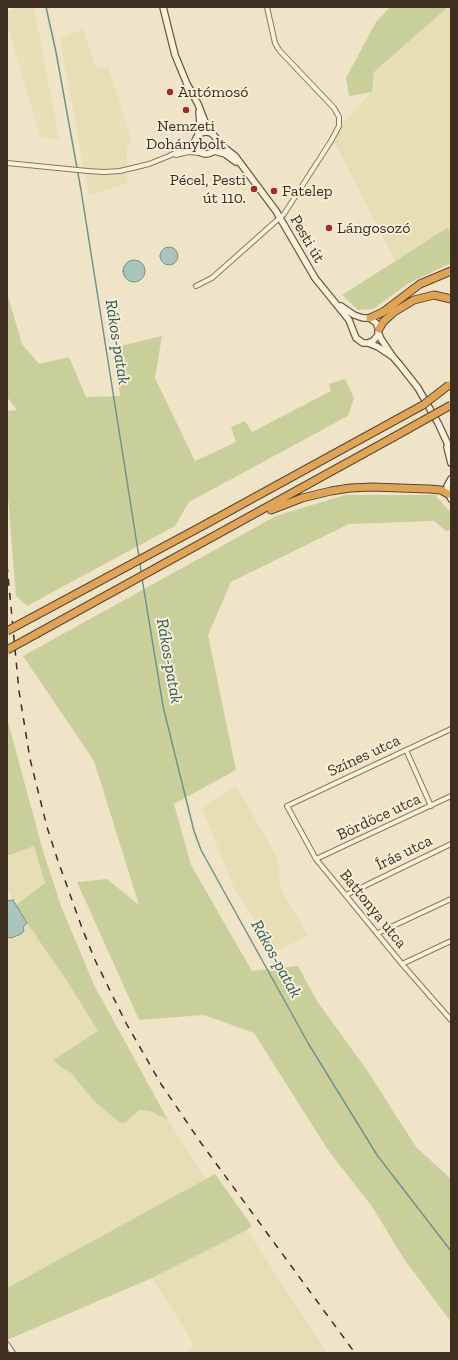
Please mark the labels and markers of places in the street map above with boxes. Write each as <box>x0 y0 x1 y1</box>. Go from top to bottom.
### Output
place label: Autómosó <box>178 82 248 102</box>
marker: Autómosó <box>165 87 175 97</box>
marker: Nemzeti Dohánybolt <box>181 105 191 115</box>
place label: Nemzeti Dohánybolt <box>146 116 226 154</box>
place label: Pécel, Pesti út 110. <box>170 170 246 208</box>
place label: Fatelep <box>282 181 332 201</box>
marker: Pécel, Pesti út 110. <box>249 184 259 194</box>
marker: Fatelep <box>269 186 279 196</box>
place label: Lángosozó <box>337 218 410 238</box>
marker: Lángosozó <box>324 223 334 233</box>

